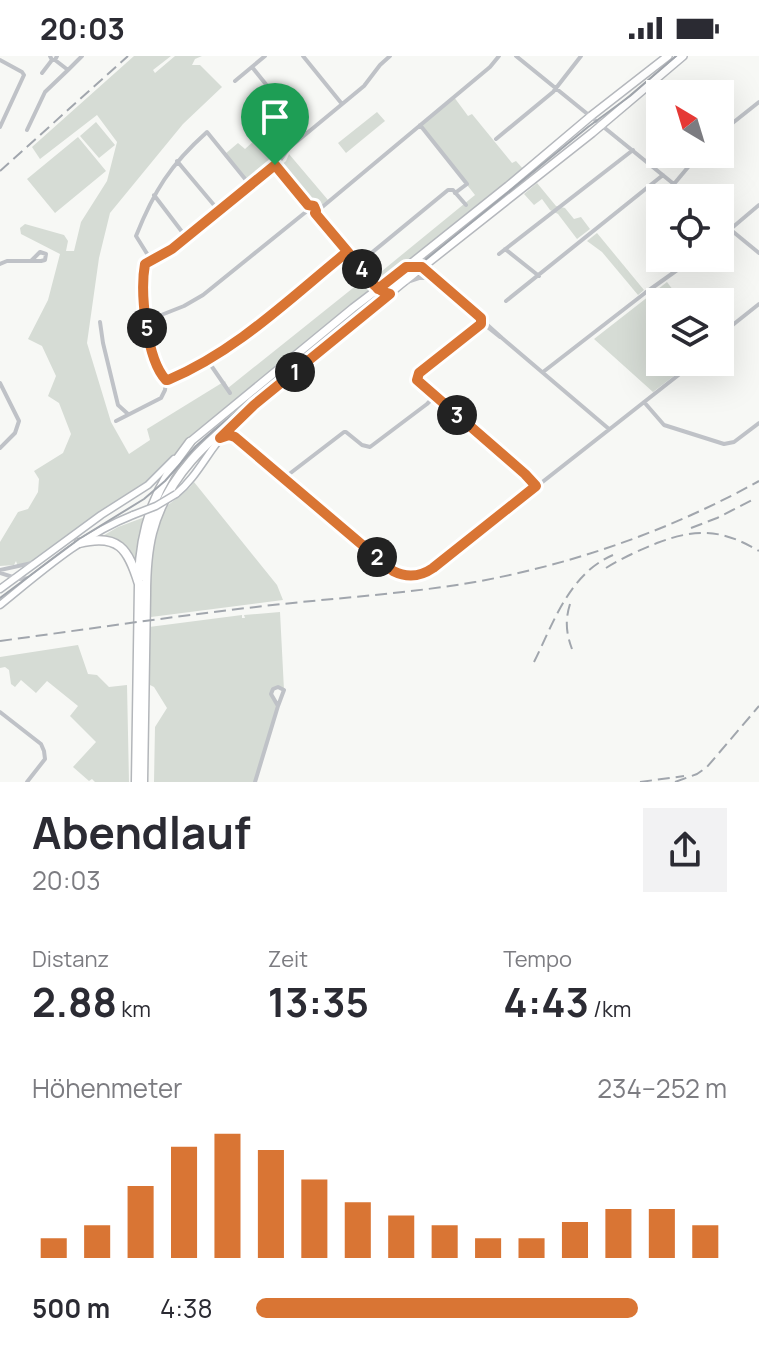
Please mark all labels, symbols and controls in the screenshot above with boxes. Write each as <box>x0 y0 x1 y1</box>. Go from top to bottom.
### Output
text: 20:03 <box>40 8 125 49</box>
north arrow <box>646 80 734 168</box>
map controls <box>646 80 734 376</box>
pin <box>241 83 309 165</box>
icon: arrive <box>253 95 297 139</box>
button: locate <box>646 184 734 272</box>
pin: 4 <box>342 249 382 289</box>
text: 4 <box>355 254 369 284</box>
button: layers <box>646 288 734 376</box>
pin: 5 <box>127 308 167 348</box>
text: 5 <box>141 313 153 343</box>
pin: 1 <box>275 352 315 392</box>
text: 1 <box>290 357 300 387</box>
pin: 3 <box>437 395 477 435</box>
text: 3 <box>451 400 463 430</box>
pin: 2 <box>357 537 397 577</box>
text: 2 <box>370 542 384 572</box>
text: Abendlauf <box>32 802 251 862</box>
button: share <box>643 808 727 892</box>
text: 20:03 <box>32 862 101 898</box>
text: Distanz <box>32 944 109 974</box>
text: Zeit <box>268 944 308 974</box>
text: Tempo <box>503 944 572 974</box>
text: 2.88 <box>32 974 117 1029</box>
text: 13:35 <box>268 974 369 1029</box>
text: 4:43 <box>503 974 589 1029</box>
text: km <box>117 994 151 1024</box>
text: /km <box>589 994 631 1024</box>
text: Höhenmeter <box>32 1070 183 1106</box>
text: 234–252 m <box>597 1070 727 1106</box>
text: 500 m <box>32 1290 110 1326</box>
text: 4:38 <box>160 1290 213 1326</box>

